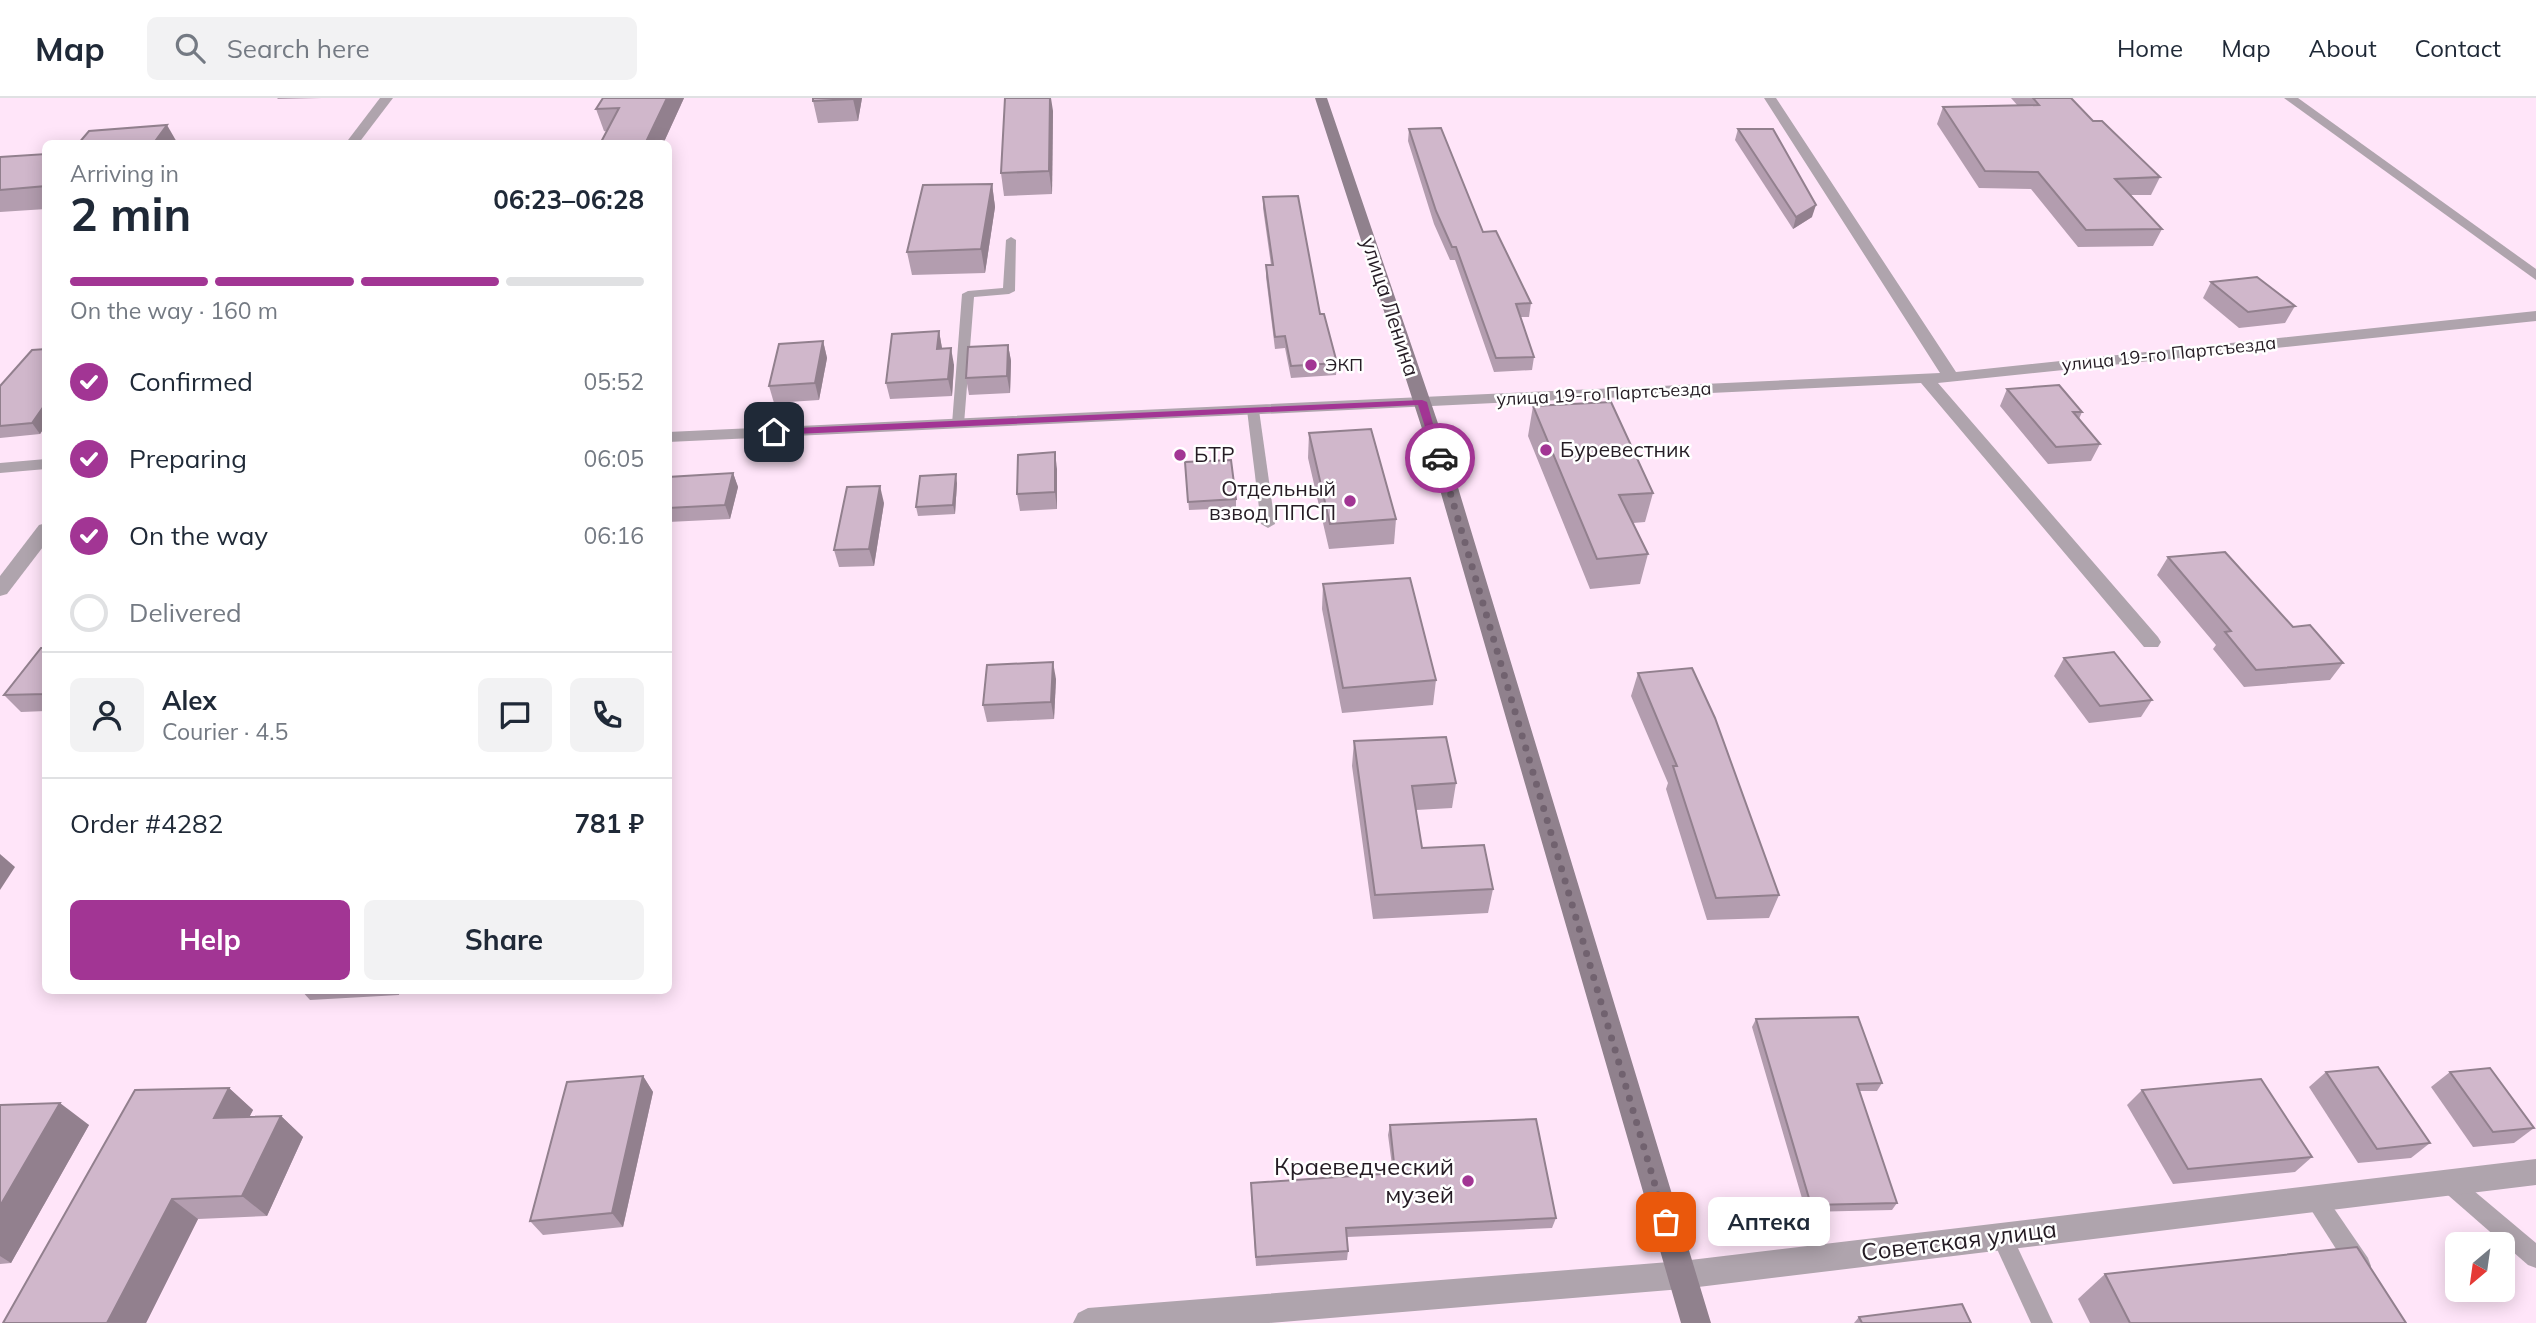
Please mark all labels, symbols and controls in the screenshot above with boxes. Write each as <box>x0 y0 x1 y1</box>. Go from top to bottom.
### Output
search box <box>147 17 637 80</box>
text: Map <box>35 28 105 69</box>
icon: search <box>171 29 209 67</box>
text: Search here <box>227 32 370 65</box>
text: Home <box>2117 33 2183 63</box>
text: Map <box>2221 33 2271 63</box>
text: About <box>2309 33 2377 63</box>
text: Contact <box>2415 33 2501 63</box>
text: Arriving in <box>70 159 179 188</box>
text: 06:23–06:28 <box>493 183 644 216</box>
text: 2 min <box>70 185 191 243</box>
street label: улица Ленина <box>1356 234 1426 380</box>
text: On the way · 160 m <box>70 296 278 325</box>
street label: улица 19-го Партсъезда <box>2061 331 2277 376</box>
place label: ЭКП <box>1325 353 1363 376</box>
marker: ЭКП <box>1303 357 1319 373</box>
icon: check <box>70 363 108 401</box>
text: Confirmed <box>129 365 253 398</box>
text: 05:52 <box>584 367 644 396</box>
street label: улица 19-го Партсъезда <box>1496 376 1712 411</box>
pin <box>744 402 804 462</box>
icon: home <box>755 413 793 451</box>
courier <box>1405 423 1475 493</box>
place label: Буревестник <box>1560 436 1691 462</box>
icon: car <box>1421 439 1459 477</box>
icon: check <box>70 440 108 478</box>
place label: БТР <box>1194 441 1235 467</box>
text: Preparing <box>129 442 247 475</box>
marker: Буревестник <box>1538 442 1554 458</box>
text: 06:05 <box>584 444 644 473</box>
marker: БТР <box>1172 447 1188 463</box>
place label: Отдельный взвод ППСП <box>1209 475 1336 525</box>
marker: Отдельный взвод ППСП <box>1342 493 1358 509</box>
icon: check <box>70 517 108 555</box>
text: On the way <box>129 519 268 552</box>
text: 06:16 <box>584 521 644 550</box>
text: Delivered <box>129 596 242 629</box>
button: person <box>70 678 144 752</box>
button: chat <box>478 678 552 752</box>
button: phone <box>570 678 644 752</box>
text: Alex <box>162 684 217 717</box>
text: Courier · 4.5 <box>162 717 288 746</box>
text: Order #4282 <box>70 807 223 840</box>
text: 781 ₽ <box>574 807 644 840</box>
button: Help <box>70 900 350 980</box>
button: Share <box>364 900 644 980</box>
place label: Краеведческий музей <box>1274 1151 1454 1209</box>
marker: Краеведческий музей <box>1460 1173 1476 1189</box>
pin <box>1636 1192 1696 1252</box>
callout: Аптека <box>1708 1198 1830 1246</box>
icon: bag <box>1647 1203 1685 1241</box>
text: Аптека <box>1727 1207 1811 1236</box>
street label: Советская улица <box>1859 1213 2058 1267</box>
north arrow <box>2445 1232 2515 1302</box>
map controls <box>2445 1232 2515 1302</box>

